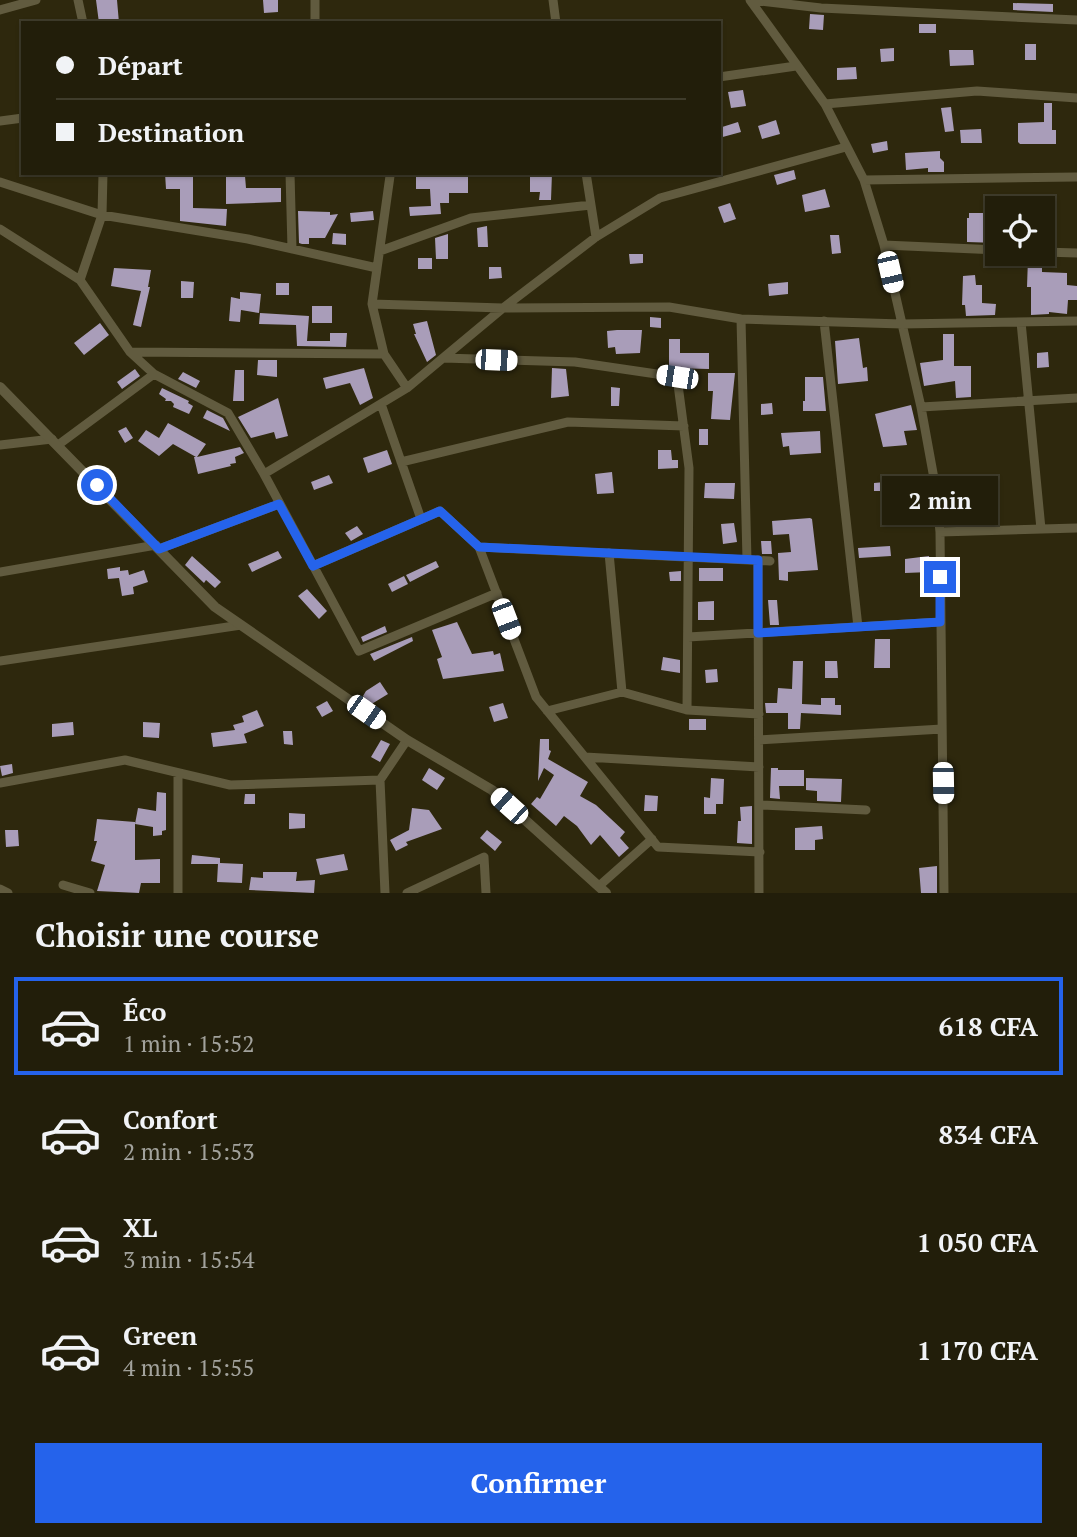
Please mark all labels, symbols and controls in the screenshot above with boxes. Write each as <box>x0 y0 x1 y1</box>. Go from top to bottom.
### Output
text: Départ <box>98 48 183 82</box>
text: Destination <box>98 115 244 149</box>
map controls <box>985 196 1055 266</box>
button: locate <box>985 196 1055 266</box>
car <box>876 249 905 295</box>
car <box>475 349 518 371</box>
car <box>655 363 700 391</box>
route start <box>81 469 113 501</box>
callout: 2 min <box>882 476 998 524</box>
text: 2 min <box>909 485 971 516</box>
route end <box>924 561 956 593</box>
car <box>489 596 524 642</box>
car <box>343 691 390 733</box>
car <box>933 762 954 804</box>
car <box>487 784 532 828</box>
text: Choisir une course <box>35 914 319 956</box>
text: Éco <box>123 994 166 1028</box>
icon: car <box>39 995 102 1058</box>
text: 618 CFA <box>939 1009 1038 1043</box>
text: 1 min · 15:52 <box>123 1028 255 1059</box>
text: Confort <box>123 1102 218 1136</box>
icon: car <box>39 1103 102 1166</box>
text: 834 CFA <box>939 1117 1038 1151</box>
text: 2 min · 15:53 <box>123 1136 255 1167</box>
text: XL <box>123 1210 157 1244</box>
icon: car <box>39 1211 102 1274</box>
text: 1 050 CFA <box>917 1225 1038 1259</box>
text: 3 min · 15:54 <box>123 1244 255 1275</box>
text: Green <box>123 1318 197 1352</box>
icon: car <box>39 1319 102 1382</box>
text: 1 170 CFA <box>917 1333 1038 1367</box>
text: 4 min · 15:55 <box>123 1352 255 1383</box>
button: Confirmer <box>35 1443 1042 1523</box>

